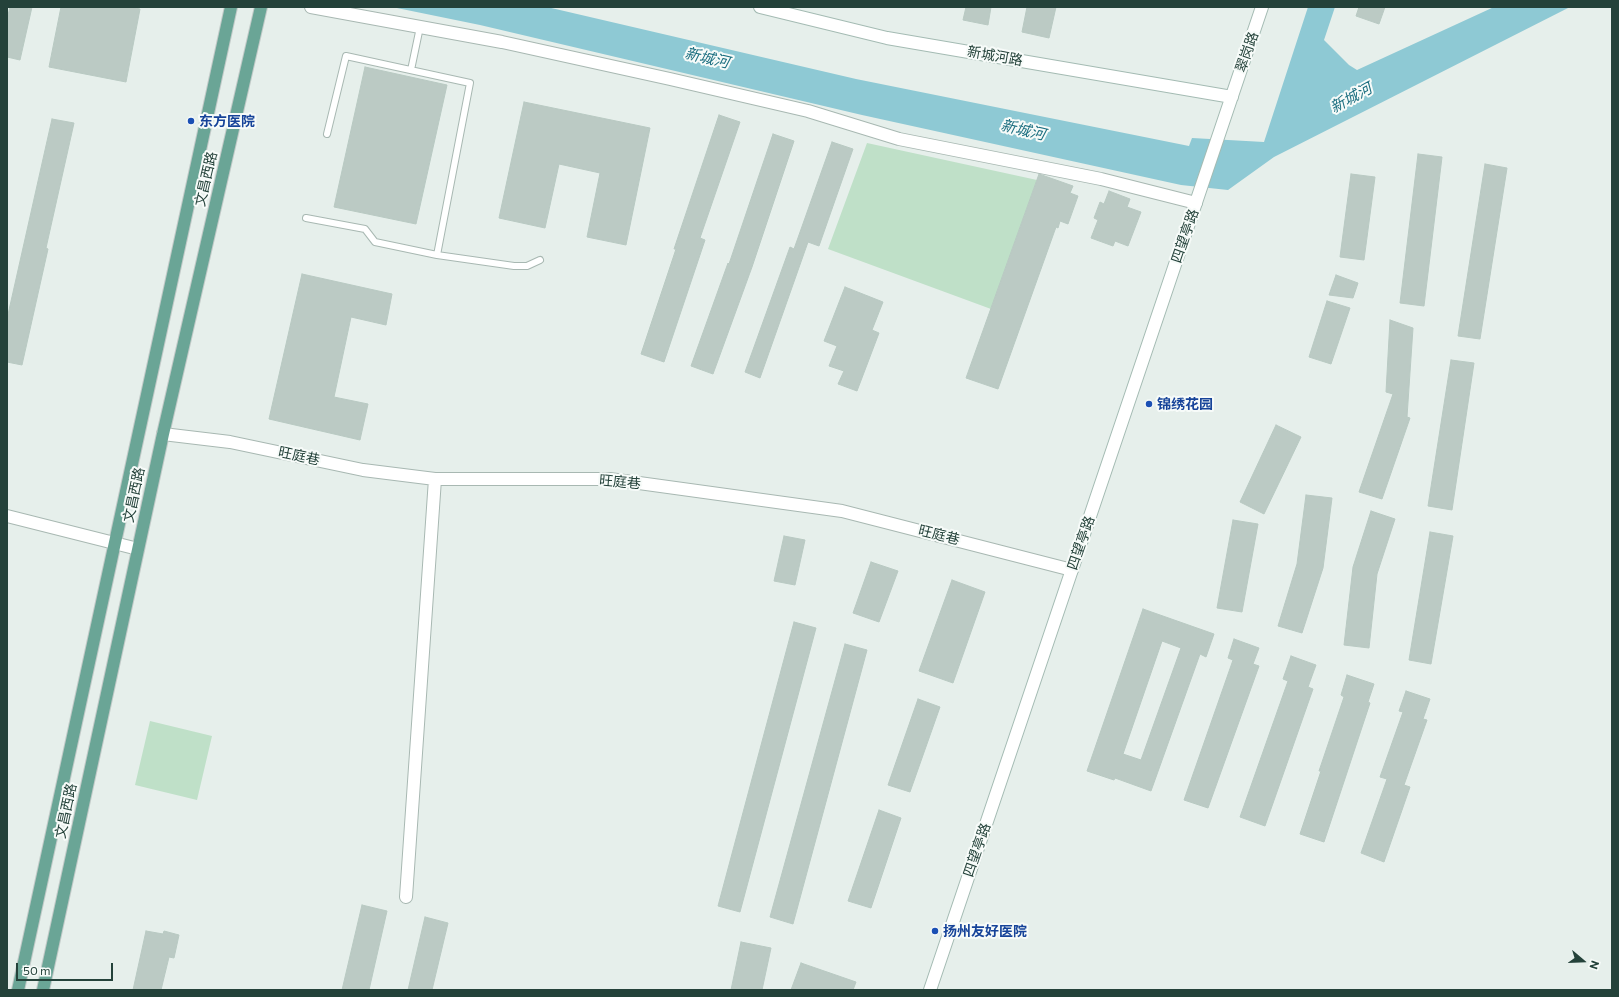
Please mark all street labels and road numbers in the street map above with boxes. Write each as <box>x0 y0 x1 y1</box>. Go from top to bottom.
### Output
street label: 翠岗路 <box>1232 29 1262 75</box>
street label: 新城河路 <box>966 43 1024 69</box>
street label: 文昌西路 <box>192 150 220 208</box>
street label: 四望亭路 <box>1168 207 1202 265</box>
street label: 旺庭巷 <box>277 443 321 469</box>
street label: 文昌西路 <box>120 466 148 524</box>
street label: 旺庭巷 <box>598 472 642 492</box>
street label: 四望亭路 <box>1064 514 1098 572</box>
street label: 旺庭巷 <box>917 522 961 548</box>
street label: 文昌西路 <box>52 782 80 840</box>
street label: 四望亭路 <box>960 821 994 879</box>

